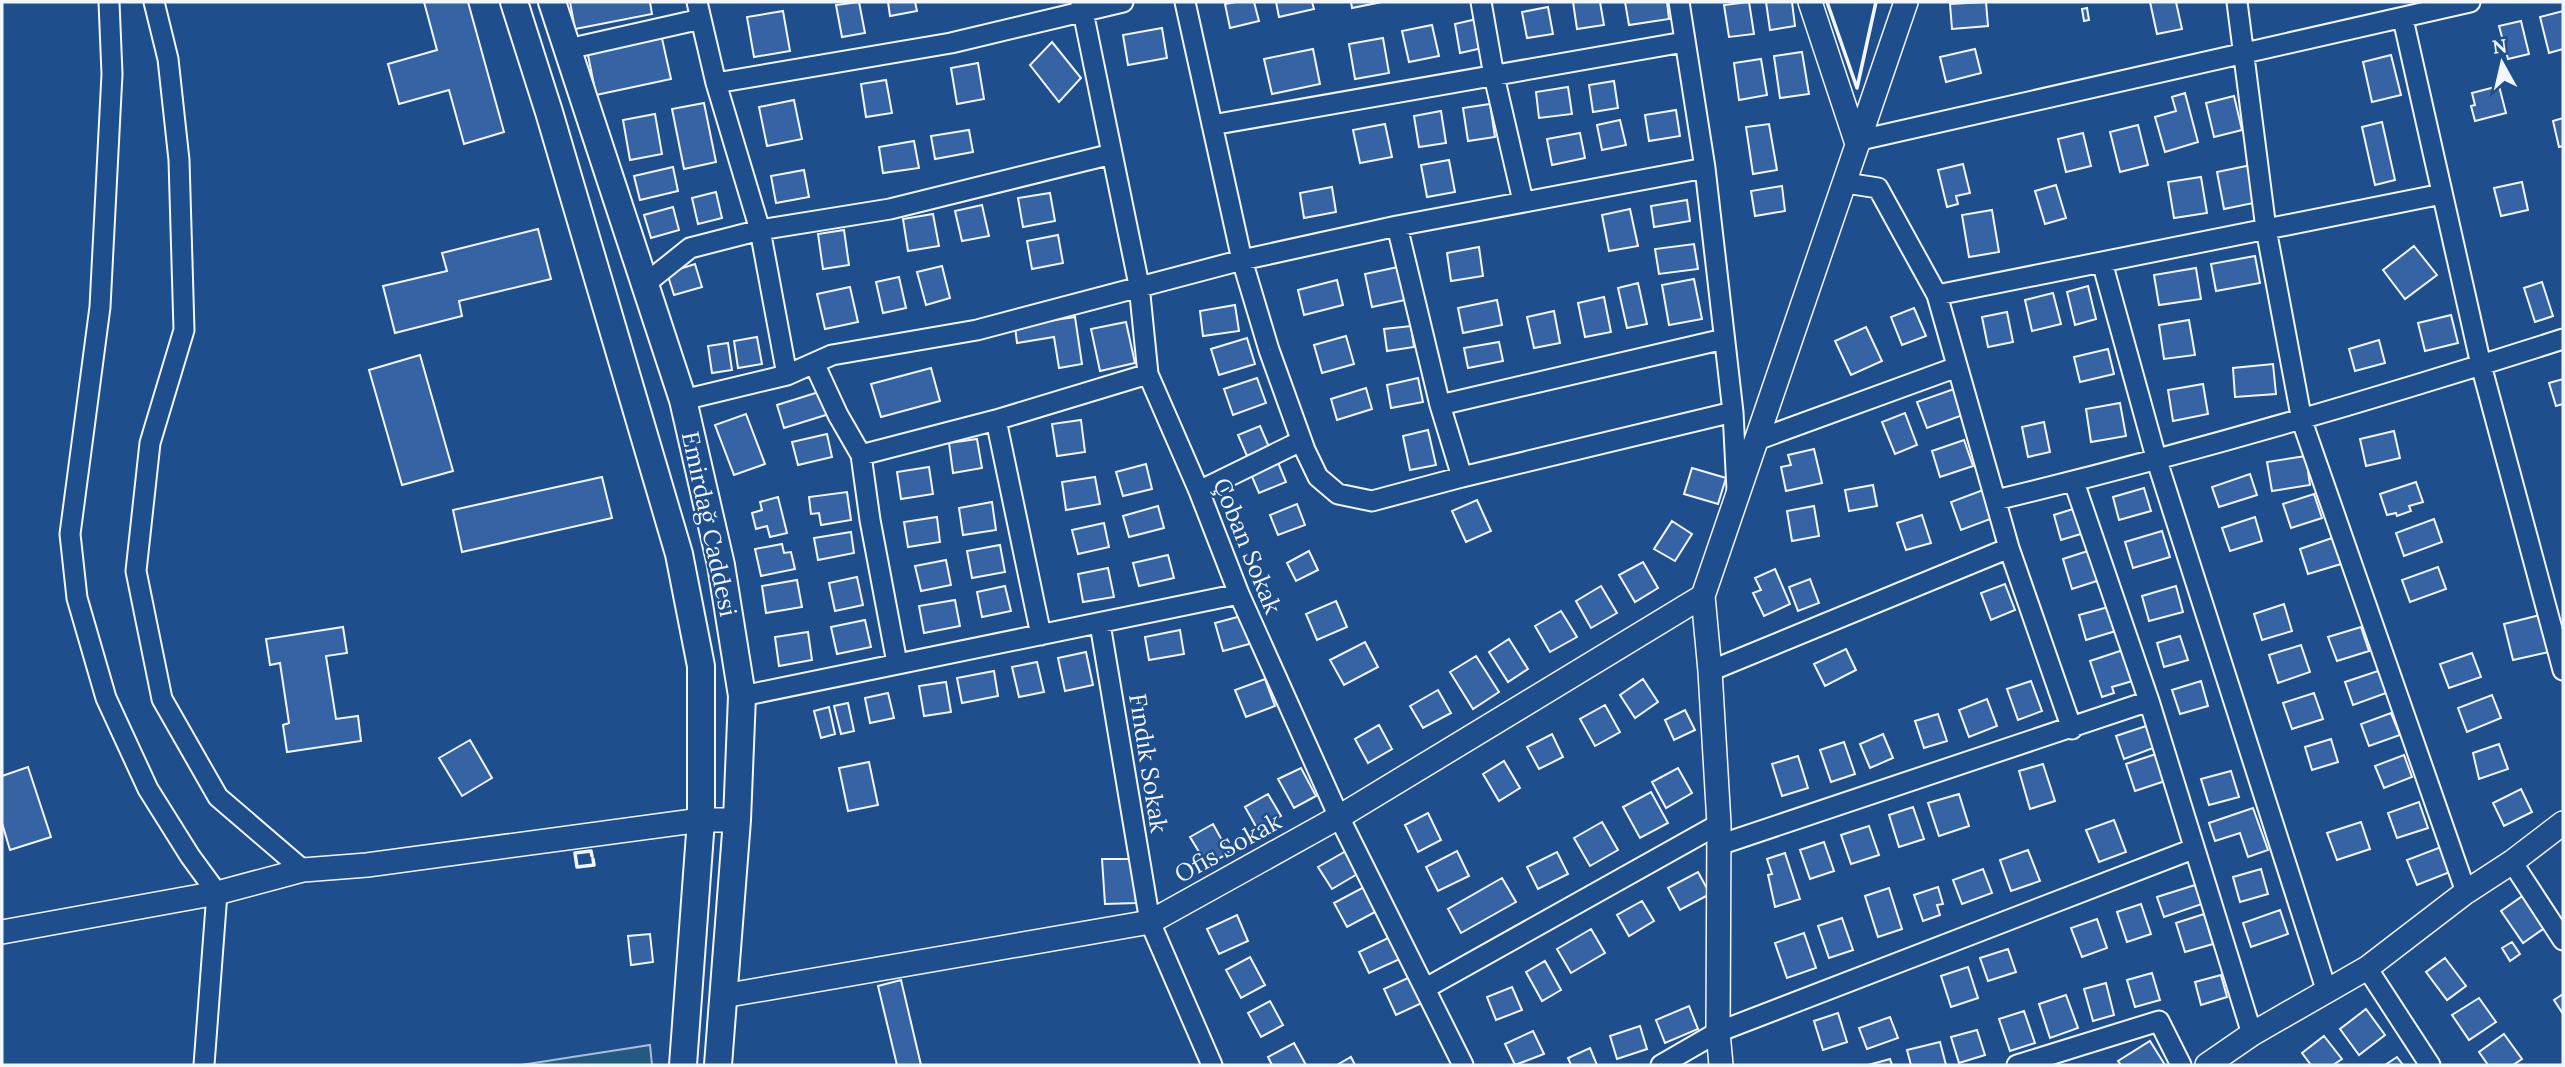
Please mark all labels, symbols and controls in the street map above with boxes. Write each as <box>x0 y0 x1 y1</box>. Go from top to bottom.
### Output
north arrow <box>2467 28 2537 98</box>
text: N <box>2491 33 2509 59</box>
street label: Emirdağ Caddesi <box>675 429 744 619</box>
street label: Çoban Sokak <box>1206 473 1289 618</box>
street label: Fındık Sokak <box>1122 691 1175 835</box>
street label: Ofis Sokak <box>1169 806 1287 890</box>

